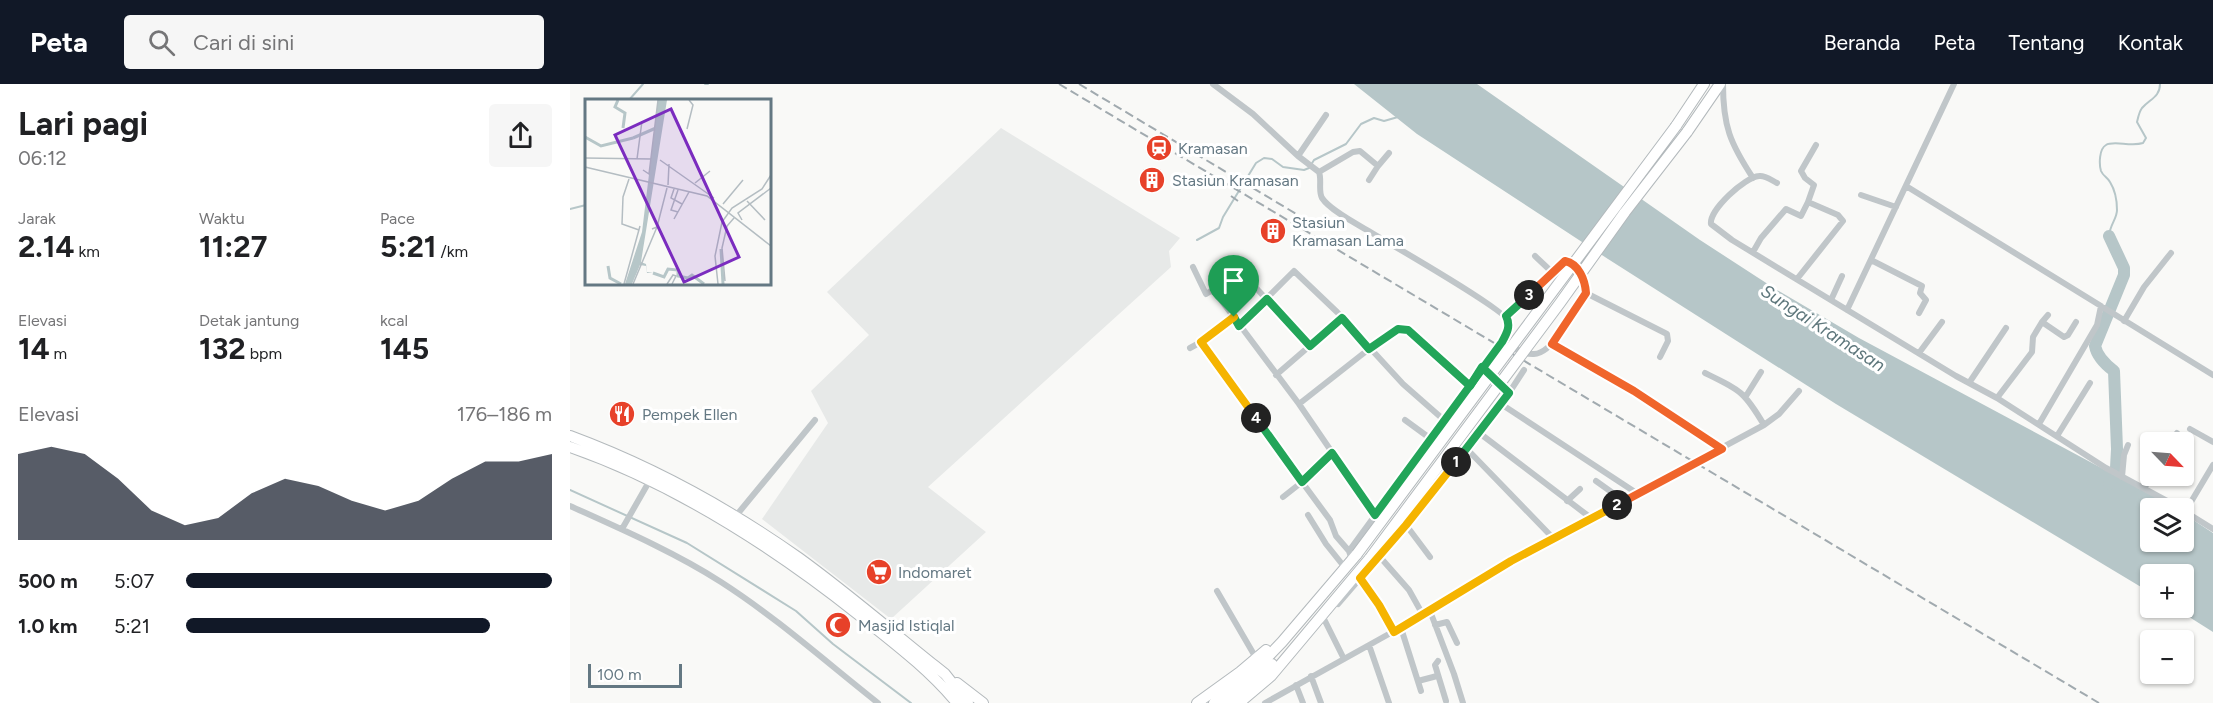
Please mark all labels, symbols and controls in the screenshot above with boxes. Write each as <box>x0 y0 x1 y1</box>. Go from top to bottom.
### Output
search box <box>124 15 544 69</box>
text: Peta <box>30 25 88 59</box>
icon: search <box>145 26 178 59</box>
text: Cari di sini <box>193 29 294 56</box>
text: Beranda <box>1824 30 1901 55</box>
text: Peta <box>1934 30 1976 55</box>
text: Tentang <box>2009 30 2085 55</box>
text: Kontak <box>2118 30 2183 55</box>
inset map <box>585 99 771 285</box>
text: Lari pagi <box>18 104 148 143</box>
button: share <box>489 104 552 167</box>
station icon: Kramasan <box>1144 133 1174 163</box>
place label: Kramasan <box>1178 139 1248 158</box>
text: 06:12 <box>18 146 67 170</box>
building icon: Stasiun Kramasan <box>1137 165 1167 195</box>
place label: Stasiun Kramasan <box>1172 171 1299 190</box>
text: Jarak <box>18 209 56 228</box>
text: Waktu <box>199 209 245 228</box>
text: Pace <box>380 209 415 228</box>
place label: Stasiun Kramasan Lama <box>1292 213 1404 250</box>
building icon: Stasiun Kramasan Lama <box>1258 216 1288 246</box>
text: 2.14 <box>18 228 74 265</box>
text: 11:27 <box>199 228 267 265</box>
text: 5:21 <box>380 228 437 265</box>
text: km <box>74 242 100 261</box>
text: /km <box>437 242 468 261</box>
pin <box>1208 255 1259 317</box>
icon: arrive <box>1217 264 1250 297</box>
pin: 3 <box>1514 280 1544 310</box>
water label: Sungai Kramasan <box>1757 280 1889 376</box>
text: 3 <box>1525 285 1533 304</box>
text: Elevasi <box>18 311 67 330</box>
text: Detak jantung <box>199 311 299 330</box>
text: kcal <box>380 311 408 330</box>
text: 14 <box>18 330 50 367</box>
text: 132 <box>199 330 246 367</box>
text: 145 <box>380 330 429 367</box>
text: m <box>50 344 67 363</box>
text: bpm <box>246 344 282 363</box>
restaurant icon: Pempek Ellen <box>607 399 637 429</box>
text: Elevasi <box>18 402 79 426</box>
text: 176–186 m <box>457 402 552 426</box>
pin: 4 <box>1241 403 1271 433</box>
place label: Pempek Ellen <box>642 405 738 424</box>
text: 4 <box>1251 408 1261 427</box>
north arrow <box>2140 432 2194 486</box>
map controls <box>2140 432 2194 684</box>
pin: 1 <box>1441 447 1471 477</box>
text: 1 <box>1453 452 1459 471</box>
pin: 2 <box>1602 490 1632 520</box>
text: 2 <box>1612 495 1622 514</box>
button: layers <box>2140 498 2194 552</box>
supermarket icon: Indomaret <box>864 557 894 587</box>
place label: Indomaret <box>898 563 972 582</box>
button: + <box>2140 564 2194 618</box>
text: 500 m <box>18 569 78 593</box>
text: 5:07 <box>114 569 154 593</box>
mosque icon: Masjid Istiqlal <box>823 610 853 640</box>
text: 1.0 km <box>18 614 77 638</box>
text: 5:21 <box>114 614 150 638</box>
place label: Masjid Istiqlal <box>858 616 955 635</box>
button: − <box>2140 630 2194 684</box>
scale bar <box>588 661 682 688</box>
text: 100 m <box>597 665 642 684</box>

